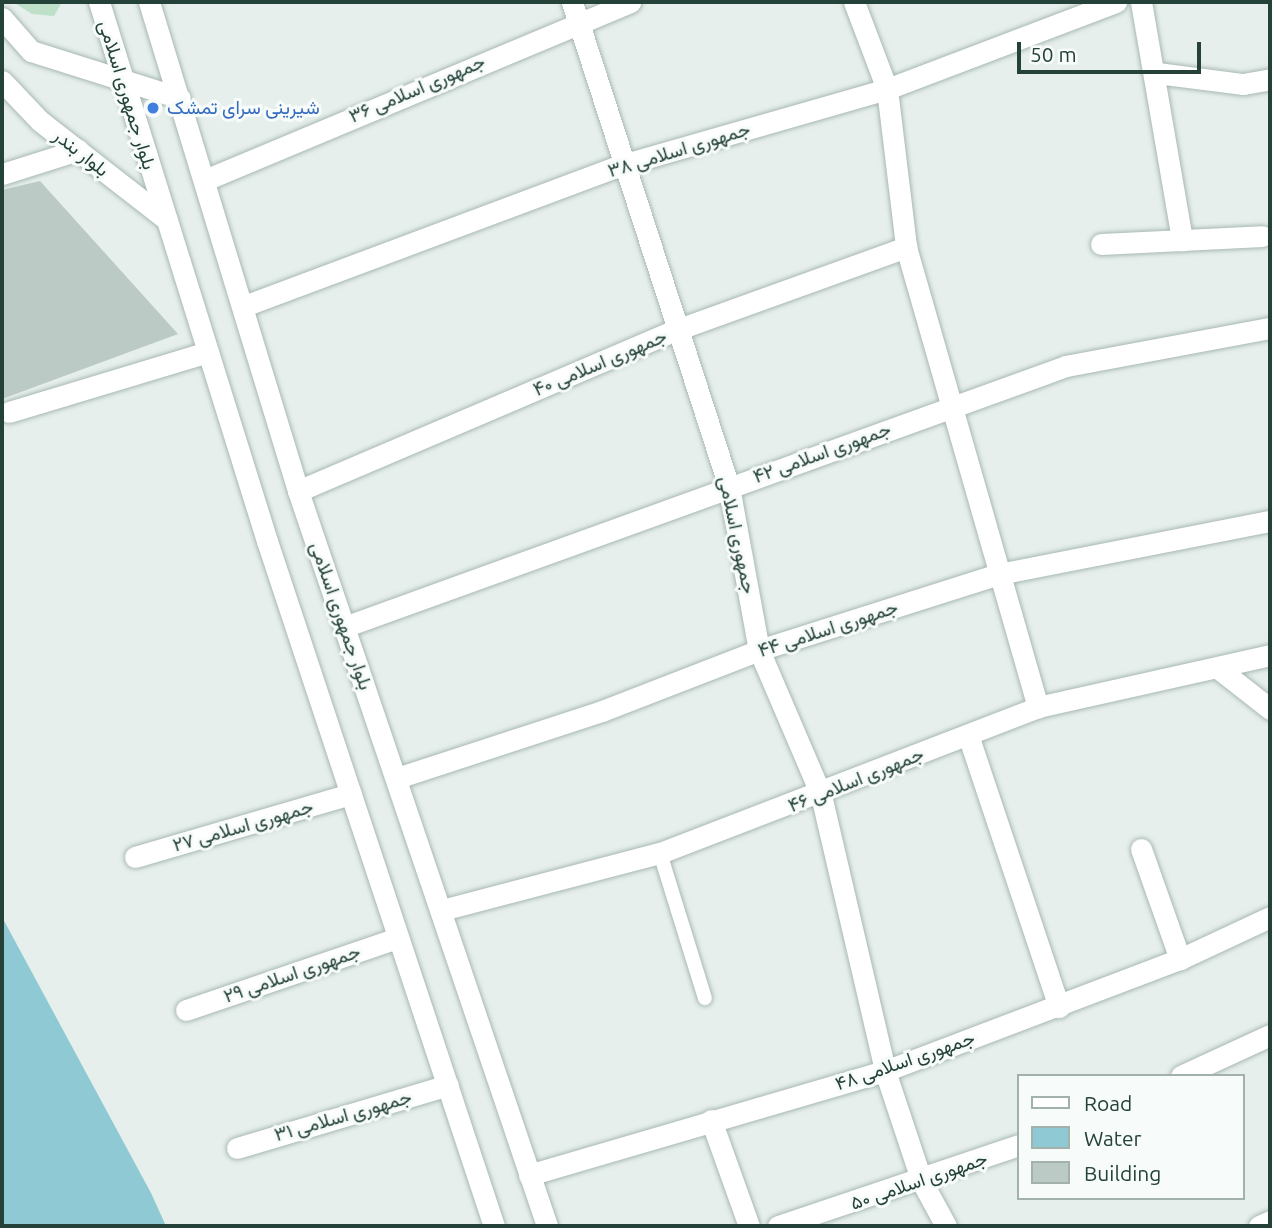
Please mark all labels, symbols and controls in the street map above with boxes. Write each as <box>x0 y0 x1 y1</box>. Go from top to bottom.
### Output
street label: بلوار جمهوری اسلامی <box>93 18 161 172</box>
scale bar <box>1020 28 1204 72</box>
text: 50 m <box>1030 42 1077 66</box>
street label: جمهوری اسلامی ۳۶ <box>346 50 488 128</box>
place label: شیرینی سرای تمشک <box>167 97 320 119</box>
marker: شیرینی سرای تمشک <box>145 100 161 116</box>
street label: جمهوری اسلامی ۳۸ <box>605 118 753 182</box>
street label: بلوار بندر <box>49 124 113 182</box>
street label: جمهوری اسلامی ۴۰ <box>530 325 670 401</box>
street label: جمهوری اسلامی ۴۲ <box>750 418 894 488</box>
street label: جمهوری اسلامی <box>713 474 761 596</box>
street label: بلوار جمهوری اسلامی <box>305 539 377 693</box>
street label: جمهوری اسلامی ۴۴ <box>755 596 901 662</box>
street label: جمهوری اسلامی ۴۶ <box>785 742 927 818</box>
street label: جمهوری اسلامی ۲۷ <box>170 795 316 857</box>
street label: جمهوری اسلامی ۲۹ <box>221 940 363 1008</box>
street label: جمهوری اسلامی ۴۸ <box>832 1026 978 1096</box>
legend <box>1016 1074 1244 1200</box>
street label: جمهوری اسلامی ۳۱ <box>272 1085 414 1147</box>
text: Road <box>1084 1091 1132 1115</box>
text: Water <box>1084 1126 1142 1150</box>
street label: جمهوری اسلامی ۵۰ <box>848 1147 990 1215</box>
text: Building <box>1084 1161 1161 1185</box>

